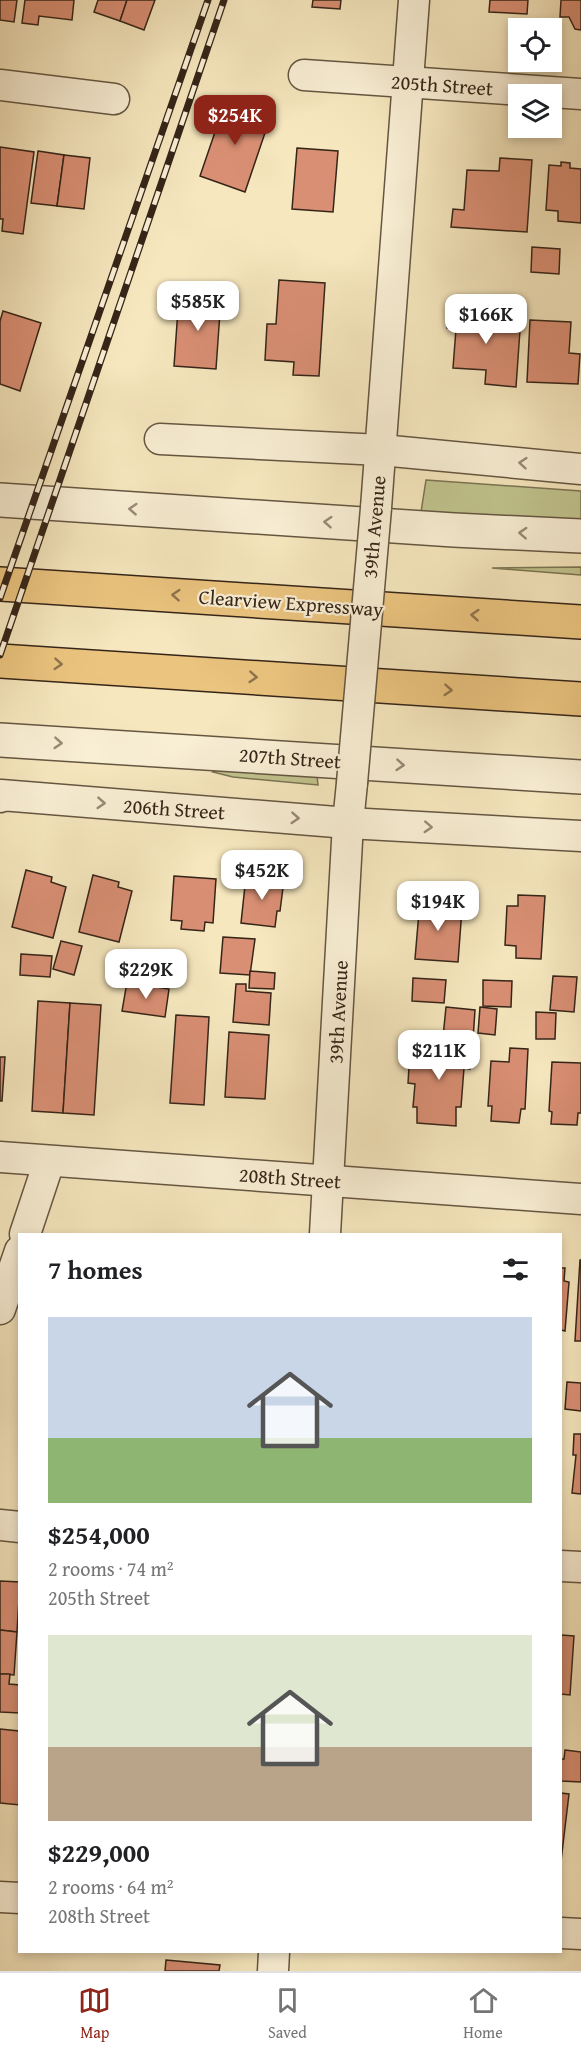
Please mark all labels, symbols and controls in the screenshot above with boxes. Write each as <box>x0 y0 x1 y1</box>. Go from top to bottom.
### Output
map controls <box>508 18 562 138</box>
button: locate <box>508 18 562 72</box>
street label: 205th Street <box>390 66 494 103</box>
button: layers <box>508 84 562 138</box>
pin: $254K <box>193 95 277 146</box>
text: $254K <box>208 100 262 129</box>
pin: $585K <box>156 281 240 332</box>
text: $585K <box>171 286 225 315</box>
pin: $166K <box>444 294 528 345</box>
text: $166K <box>459 299 513 328</box>
one-way arrow <box>518 457 527 470</box>
street label: 39th Avenue <box>355 474 392 580</box>
one-way arrow <box>129 502 138 515</box>
one-way arrow <box>323 515 332 528</box>
one-way arrow <box>518 527 527 540</box>
street label: Clearview Expressway <box>198 582 384 623</box>
one-way arrow <box>171 589 180 602</box>
one-way arrow <box>470 609 480 622</box>
one-way arrow <box>54 658 63 671</box>
one-way arrow <box>248 671 257 684</box>
one-way arrow <box>443 683 452 696</box>
one-way arrow <box>54 737 63 750</box>
street label: 207th Street <box>238 739 342 776</box>
one-way arrow <box>395 759 404 772</box>
street label: 206th Street <box>122 790 226 827</box>
one-way arrow <box>96 796 105 809</box>
one-way arrow <box>291 811 300 824</box>
one-way arrow <box>423 821 432 834</box>
pin: $452K <box>220 850 304 901</box>
text: $452K <box>235 855 289 884</box>
pin: $194K <box>396 881 480 932</box>
text: $194K <box>411 886 465 915</box>
pin: $229K <box>104 949 188 1000</box>
text: $229K <box>119 954 173 983</box>
street label: 39th Avenue <box>320 960 355 1064</box>
pin: $211K <box>397 1030 481 1081</box>
text: $211K <box>412 1035 466 1064</box>
street label: 208th Street <box>238 1159 342 1196</box>
text: 7 homes <box>48 1250 143 1289</box>
icon: filters <box>499 1253 532 1286</box>
icon: home <box>236 1356 344 1464</box>
text: $254,000 <box>48 1515 150 1554</box>
text: 2 rooms · 74 m² <box>48 1554 174 1583</box>
text: 205th Street <box>48 1583 150 1612</box>
icon: home <box>236 1674 344 1782</box>
text: $229,000 <box>48 1833 150 1872</box>
text: 2 rooms · 64 m² <box>48 1872 174 1901</box>
text: 208th Street <box>48 1901 150 1930</box>
tab: Map <box>78 1984 111 2044</box>
tab: Saved <box>268 1984 307 2044</box>
tab: Home <box>463 1984 503 2044</box>

